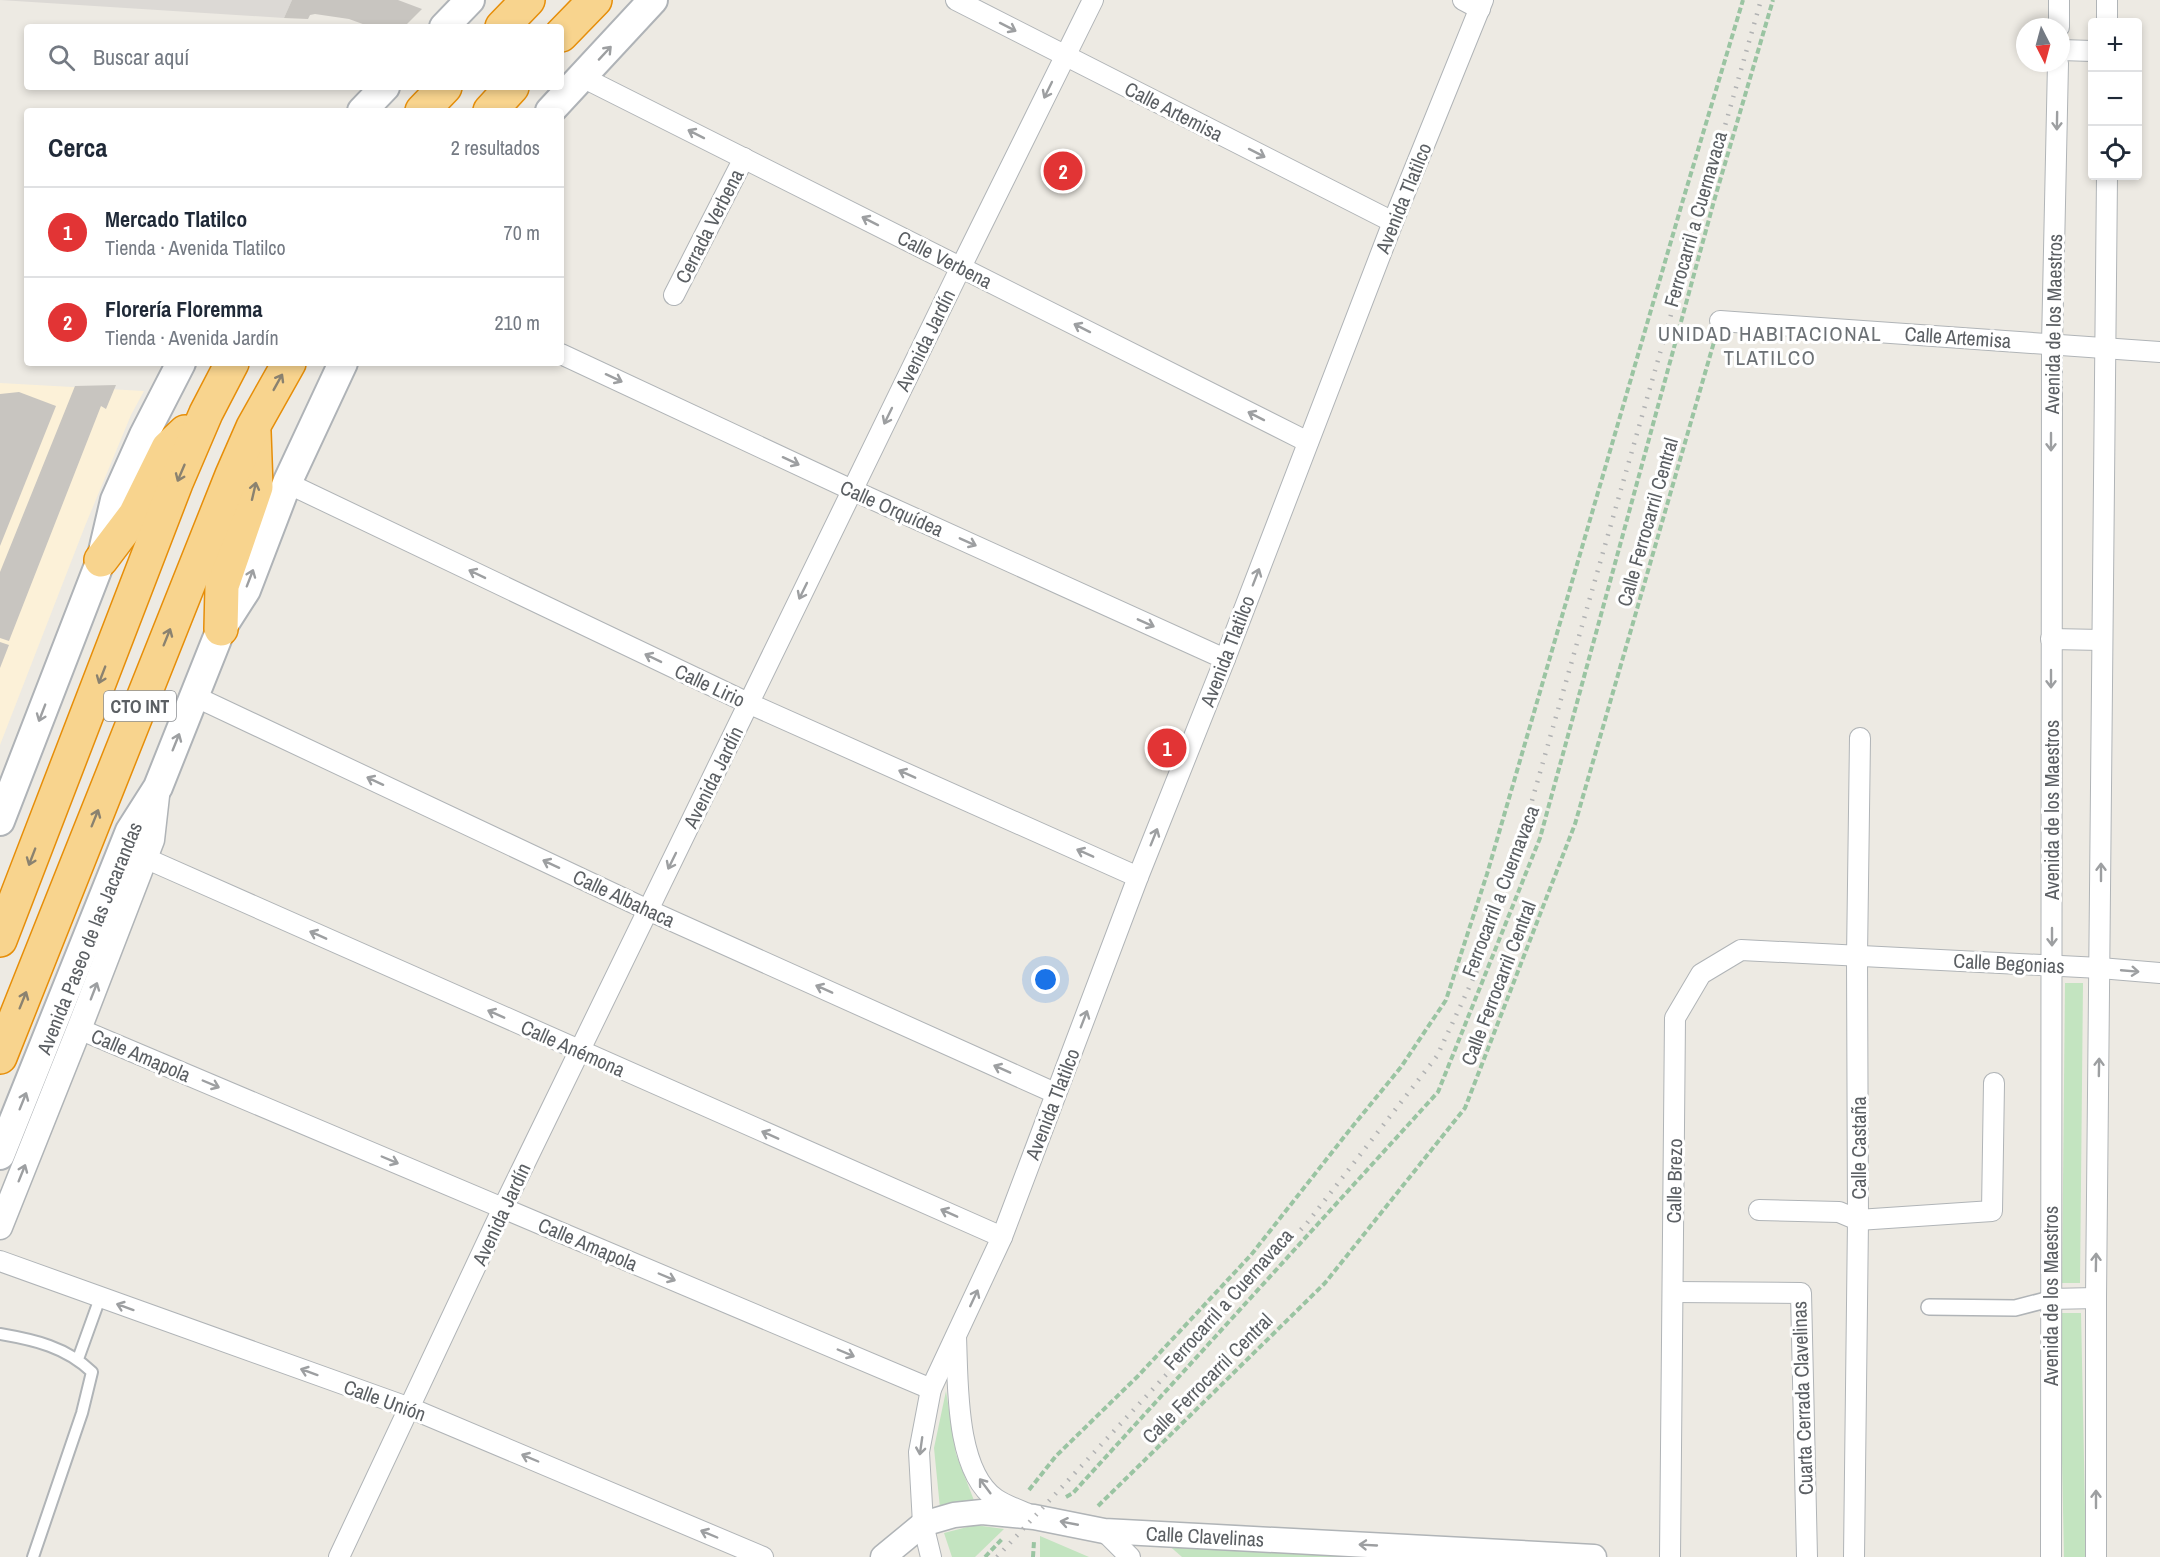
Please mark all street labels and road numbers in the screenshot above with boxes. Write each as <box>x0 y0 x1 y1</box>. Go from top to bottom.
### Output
street label: Calle Artemisa <box>1120 75 1228 147</box>
street label: Ferrocarril a Cuernavaca <box>1657 128 1733 310</box>
street label: Avenida Tlatilco <box>1368 139 1437 258</box>
street label: Cerrada Verbena <box>669 164 749 288</box>
street label: Calle Verbena <box>893 224 997 294</box>
street label: Avenida de los Maestros <box>2038 234 2068 415</box>
street label: Avenida Jardín <box>888 285 961 396</box>
street label: Calle Artemisa <box>1904 320 2012 354</box>
street label: Calle Ferrocarril Central <box>1610 435 1684 609</box>
street label: Calle Orquídea <box>836 473 948 543</box>
street label: Avenida Tlatilco <box>1193 592 1261 711</box>
street label: Calle Lirio <box>670 657 750 713</box>
road number: CTO INT <box>104 691 176 721</box>
street label: Avenida de los Maestros <box>2038 720 2065 901</box>
street label: Avenida Jardín <box>676 722 749 833</box>
street label: Ferrocarril a Cuernavaca <box>1455 801 1545 981</box>
street label: Avenida Paseo de las Jacarandas <box>30 818 148 1059</box>
street label: Calle Albahaca <box>569 863 679 933</box>
street label: Calle Ferrocarril Central <box>1454 897 1542 1069</box>
street label: Calle Begonias <box>1953 947 2065 979</box>
street label: Calle Anémona <box>517 1013 629 1083</box>
street label: Calle Amapola <box>87 1022 195 1088</box>
street label: Avenida Tlatilco <box>1018 1045 1086 1164</box>
street label: Calle Castaña <box>1845 1097 1872 1200</box>
street label: Calle Brezo <box>1660 1138 1688 1224</box>
street label: Avenida Jardín <box>465 1158 536 1270</box>
street label: Avenida de los Maestros <box>2037 1206 2064 1387</box>
street label: Calle Amapola <box>534 1211 642 1277</box>
street label: Ferrocarril a Cuernavaca <box>1157 1223 1299 1375</box>
street label: Cuarta Cerrada Clavelinas <box>1785 1301 1819 1495</box>
street label: Calle Ferrocarril Central <box>1136 1307 1278 1449</box>
street label: Calle Unión <box>340 1373 430 1427</box>
street label: Calle Clavelinas <box>1145 1519 1265 1553</box>

